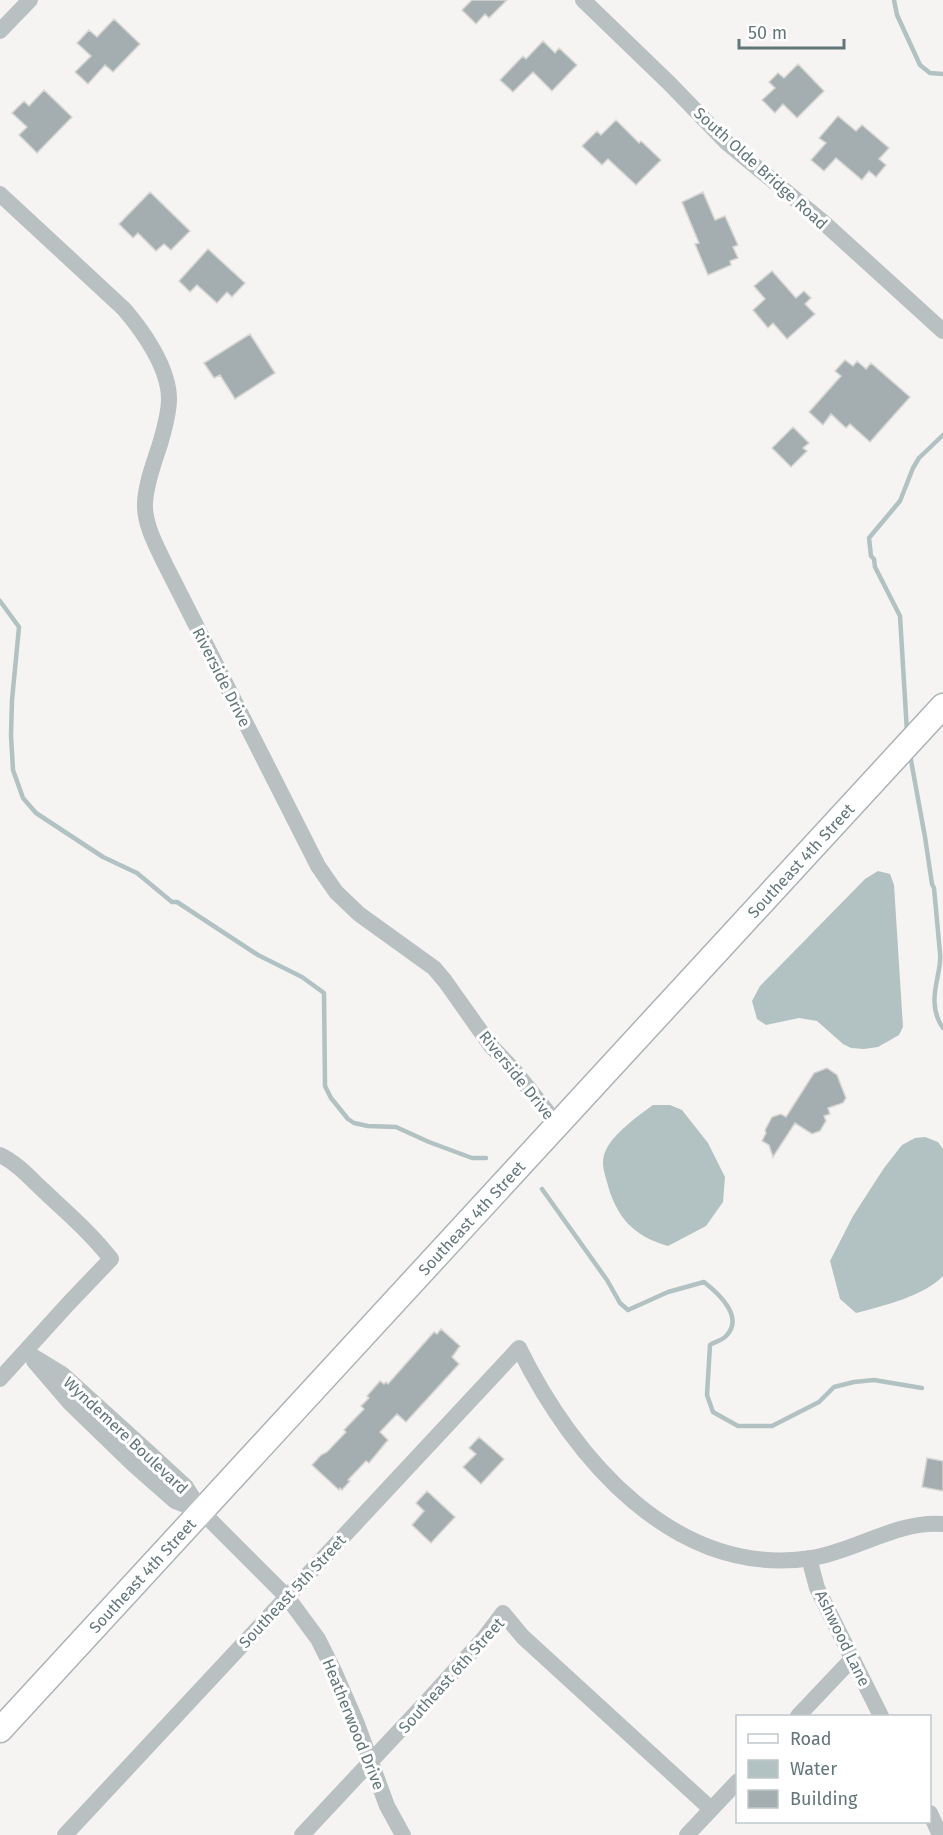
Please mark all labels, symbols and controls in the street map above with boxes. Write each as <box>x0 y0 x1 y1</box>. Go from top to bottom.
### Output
scale bar <box>739 12 844 50</box>
text: 50 m <box>748 22 787 44</box>
street label: South Olde Bridge Road <box>690 103 831 233</box>
street label: Riverside Drive <box>188 624 255 730</box>
street label: Southeast 4th Street <box>744 800 859 922</box>
street label: Riverside Drive <box>475 1027 558 1124</box>
street label: Southeast 4th Street <box>415 1157 529 1279</box>
street label: Wyndemere Boulevard <box>60 1373 192 1498</box>
street label: Southeast 4th Street <box>85 1515 200 1637</box>
street label: Southeast 5th Street <box>235 1531 350 1652</box>
street label: Ashwood Lane <box>811 1587 874 1689</box>
street label: Southeast 6th Street <box>395 1614 508 1737</box>
street label: Heatherwood Drive <box>319 1656 389 1793</box>
legend <box>736 1715 931 1823</box>
text: Road <box>790 1728 832 1750</box>
text: Water <box>790 1758 837 1780</box>
text: Building <box>790 1788 858 1810</box>

